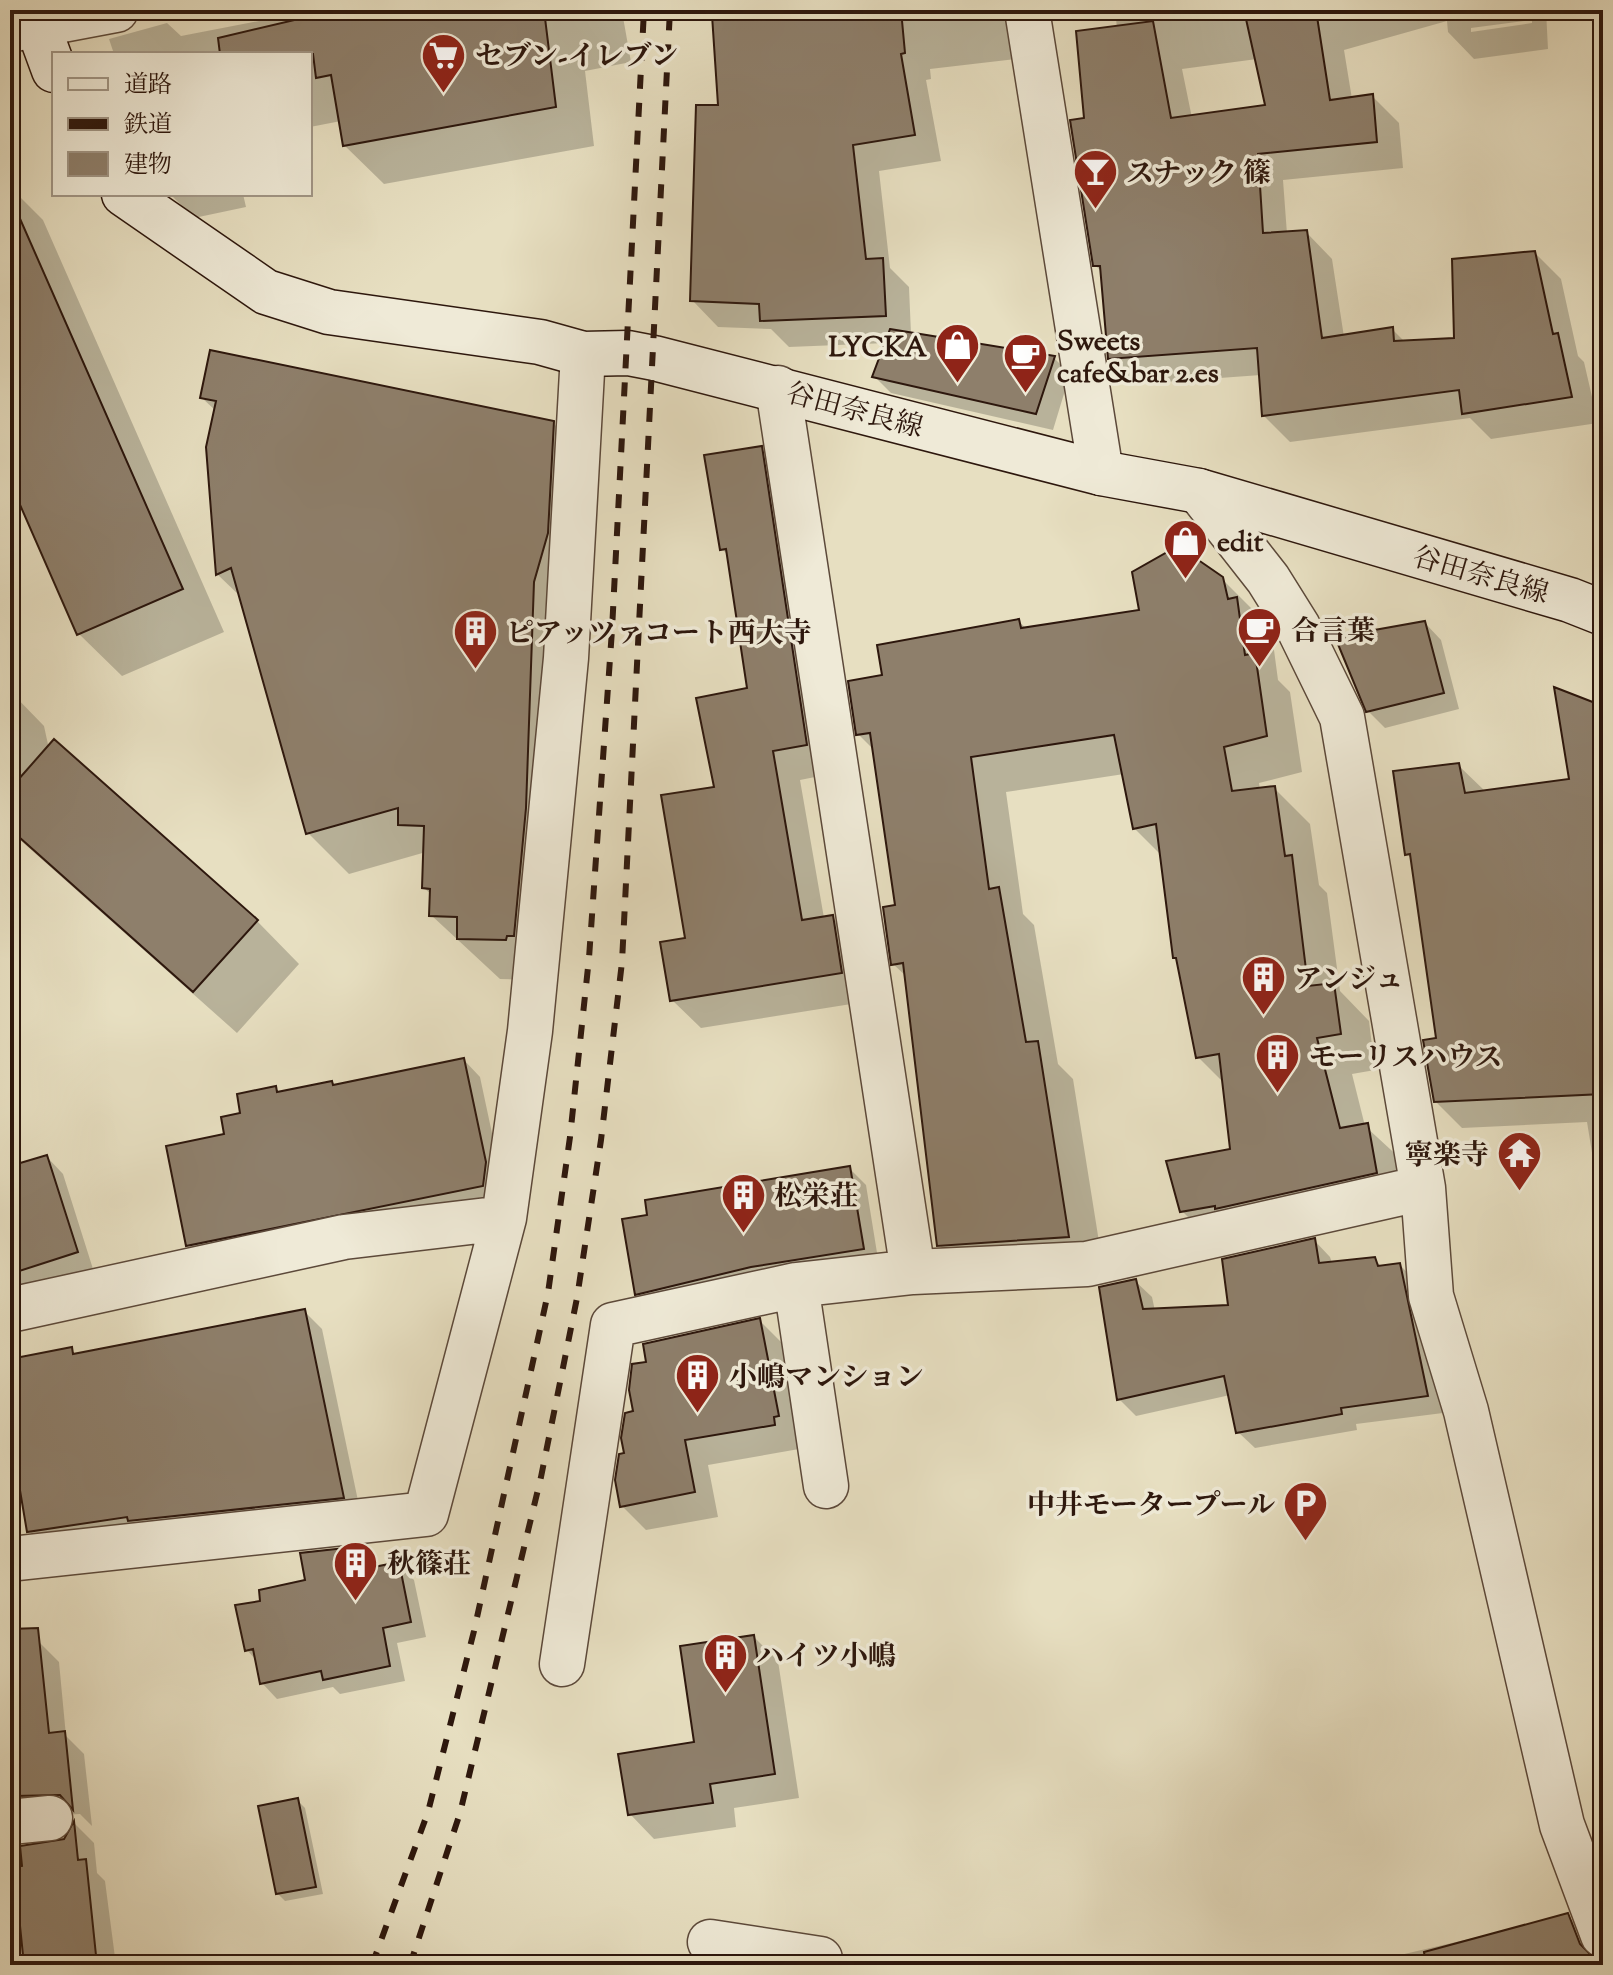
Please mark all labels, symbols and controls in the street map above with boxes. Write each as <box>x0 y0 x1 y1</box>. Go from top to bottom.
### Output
supermarket icon: セブン-イレブン <box>420 31 468 94</box>
place label: セブン-イレブン <box>475 38 678 78</box>
legend <box>52 52 312 196</box>
text: 道路 <box>124 69 172 103</box>
text: 鉄道 <box>124 109 172 143</box>
bar icon: スナック 篠 <box>1071 148 1119 211</box>
text: 建物 <box>124 149 172 183</box>
place label: スナック 篠 <box>1126 155 1271 195</box>
shop icon: LYCKA <box>934 322 982 385</box>
place label: Sweets cafe&bar 2.es <box>1057 323 1219 395</box>
place label: LYCKA <box>828 329 927 369</box>
cafe icon: Sweets cafe&bar 2.es <box>1002 332 1050 395</box>
street label: 谷田奈良線 <box>781 374 927 449</box>
shop icon: edit <box>1162 517 1210 580</box>
place label: edit <box>1217 524 1264 564</box>
street label: 谷田奈良線 <box>1407 538 1553 615</box>
cafe icon: 合言葉 <box>1236 606 1284 669</box>
building icon: ピアッツァコート西大寺 <box>451 608 499 671</box>
place label: 合言葉 <box>1291 613 1375 653</box>
place label: ピアッツァコート西大寺 <box>506 615 812 655</box>
building icon: アンジュ <box>1239 954 1287 1017</box>
place label: アンジュ <box>1294 961 1404 1001</box>
building icon: モーリスハウス <box>1254 1032 1302 1095</box>
place label: モーリスハウス <box>1309 1039 1502 1079</box>
temple icon: 寧楽寺 <box>1496 1130 1544 1193</box>
place label: 寧楽寺 <box>1405 1137 1489 1177</box>
building icon: 松栄荘 <box>719 1171 767 1234</box>
place label: 松栄荘 <box>774 1178 858 1218</box>
building icon: 小嶋マンション <box>674 1352 722 1415</box>
place label: 小嶋マンション <box>729 1359 924 1399</box>
parking icon: 中井モータープール <box>1282 1480 1330 1543</box>
place label: 中井モータープール <box>1027 1487 1275 1527</box>
building icon: 秋篠荘 <box>332 1539 380 1602</box>
place label: 秋篠荘 <box>387 1546 471 1586</box>
building icon: ハイツ小嶋 <box>701 1631 749 1694</box>
place label: ハイツ小嶋 <box>756 1638 896 1678</box>

